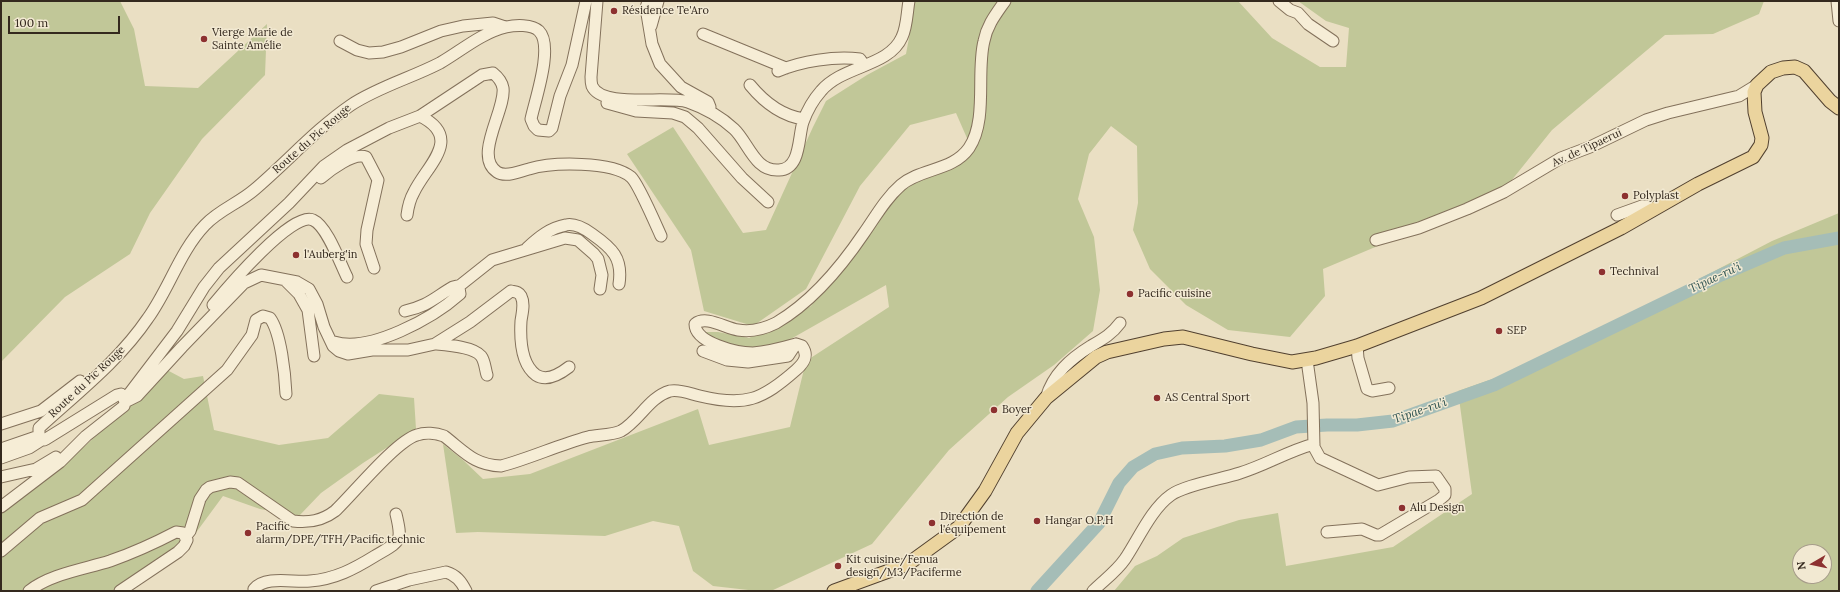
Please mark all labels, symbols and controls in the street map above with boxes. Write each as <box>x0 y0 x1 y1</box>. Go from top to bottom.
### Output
place label: Résidence Te'Aro <box>622 4 709 18</box>
marker: Résidence Te'Aro <box>609 6 619 16</box>
scale bar <box>10 8 122 34</box>
text: 100 m <box>15 15 48 30</box>
place label: Vierge Marie de Sainte Amélie <box>212 26 293 52</box>
marker: Vierge Marie de Sainte Amélie <box>199 34 209 44</box>
street label: Route du Pic Rouge <box>270 101 354 177</box>
street label: Av. de Tipaerui <box>1550 126 1624 170</box>
place label: Polyplast <box>1633 189 1679 203</box>
marker: Polyplast <box>1620 191 1630 201</box>
place label: l'Auberg'in <box>304 248 357 262</box>
marker: l'Auberg'in <box>291 250 301 260</box>
water label: Tipae-ru’i <box>1687 260 1743 296</box>
place label: Technival <box>1610 265 1659 279</box>
marker: Technival <box>1597 267 1607 277</box>
place label: Pacific cuisine <box>1138 287 1211 301</box>
marker: Pacific cuisine <box>1125 289 1135 299</box>
place label: SEP <box>1507 324 1527 338</box>
marker: SEP <box>1494 326 1504 336</box>
street label: Route du Pic Rouge <box>46 343 128 421</box>
place label: AS Central Sport <box>1165 391 1250 405</box>
marker: AS Central Sport <box>1152 393 1162 403</box>
water label: Tipae-ru’i <box>1391 395 1449 427</box>
place label: Boyer <box>1002 403 1032 417</box>
marker: Boyer <box>989 405 999 415</box>
place label: Alu Design <box>1410 501 1464 515</box>
marker: Alu Design <box>1397 503 1407 513</box>
place label: Direction de l'équipement <box>940 510 1006 536</box>
place label: Hangar O.P.H <box>1045 514 1113 528</box>
marker: Hangar O.P.H <box>1032 516 1042 526</box>
marker: Direction de l'équipement <box>927 518 937 528</box>
place label: Pacific alarm/DPE/TFH/Pacific technic <box>256 520 425 546</box>
marker: Pacific alarm/DPE/TFH/Pacific technic <box>243 528 253 538</box>
north arrow <box>1792 544 1832 584</box>
place label: Kit cuisine/Fenua design/M3/Paciferme <box>846 553 962 579</box>
text: N <box>1794 560 1809 571</box>
marker: Kit cuisine/Fenua design/M3/Paciferme <box>833 561 843 571</box>

